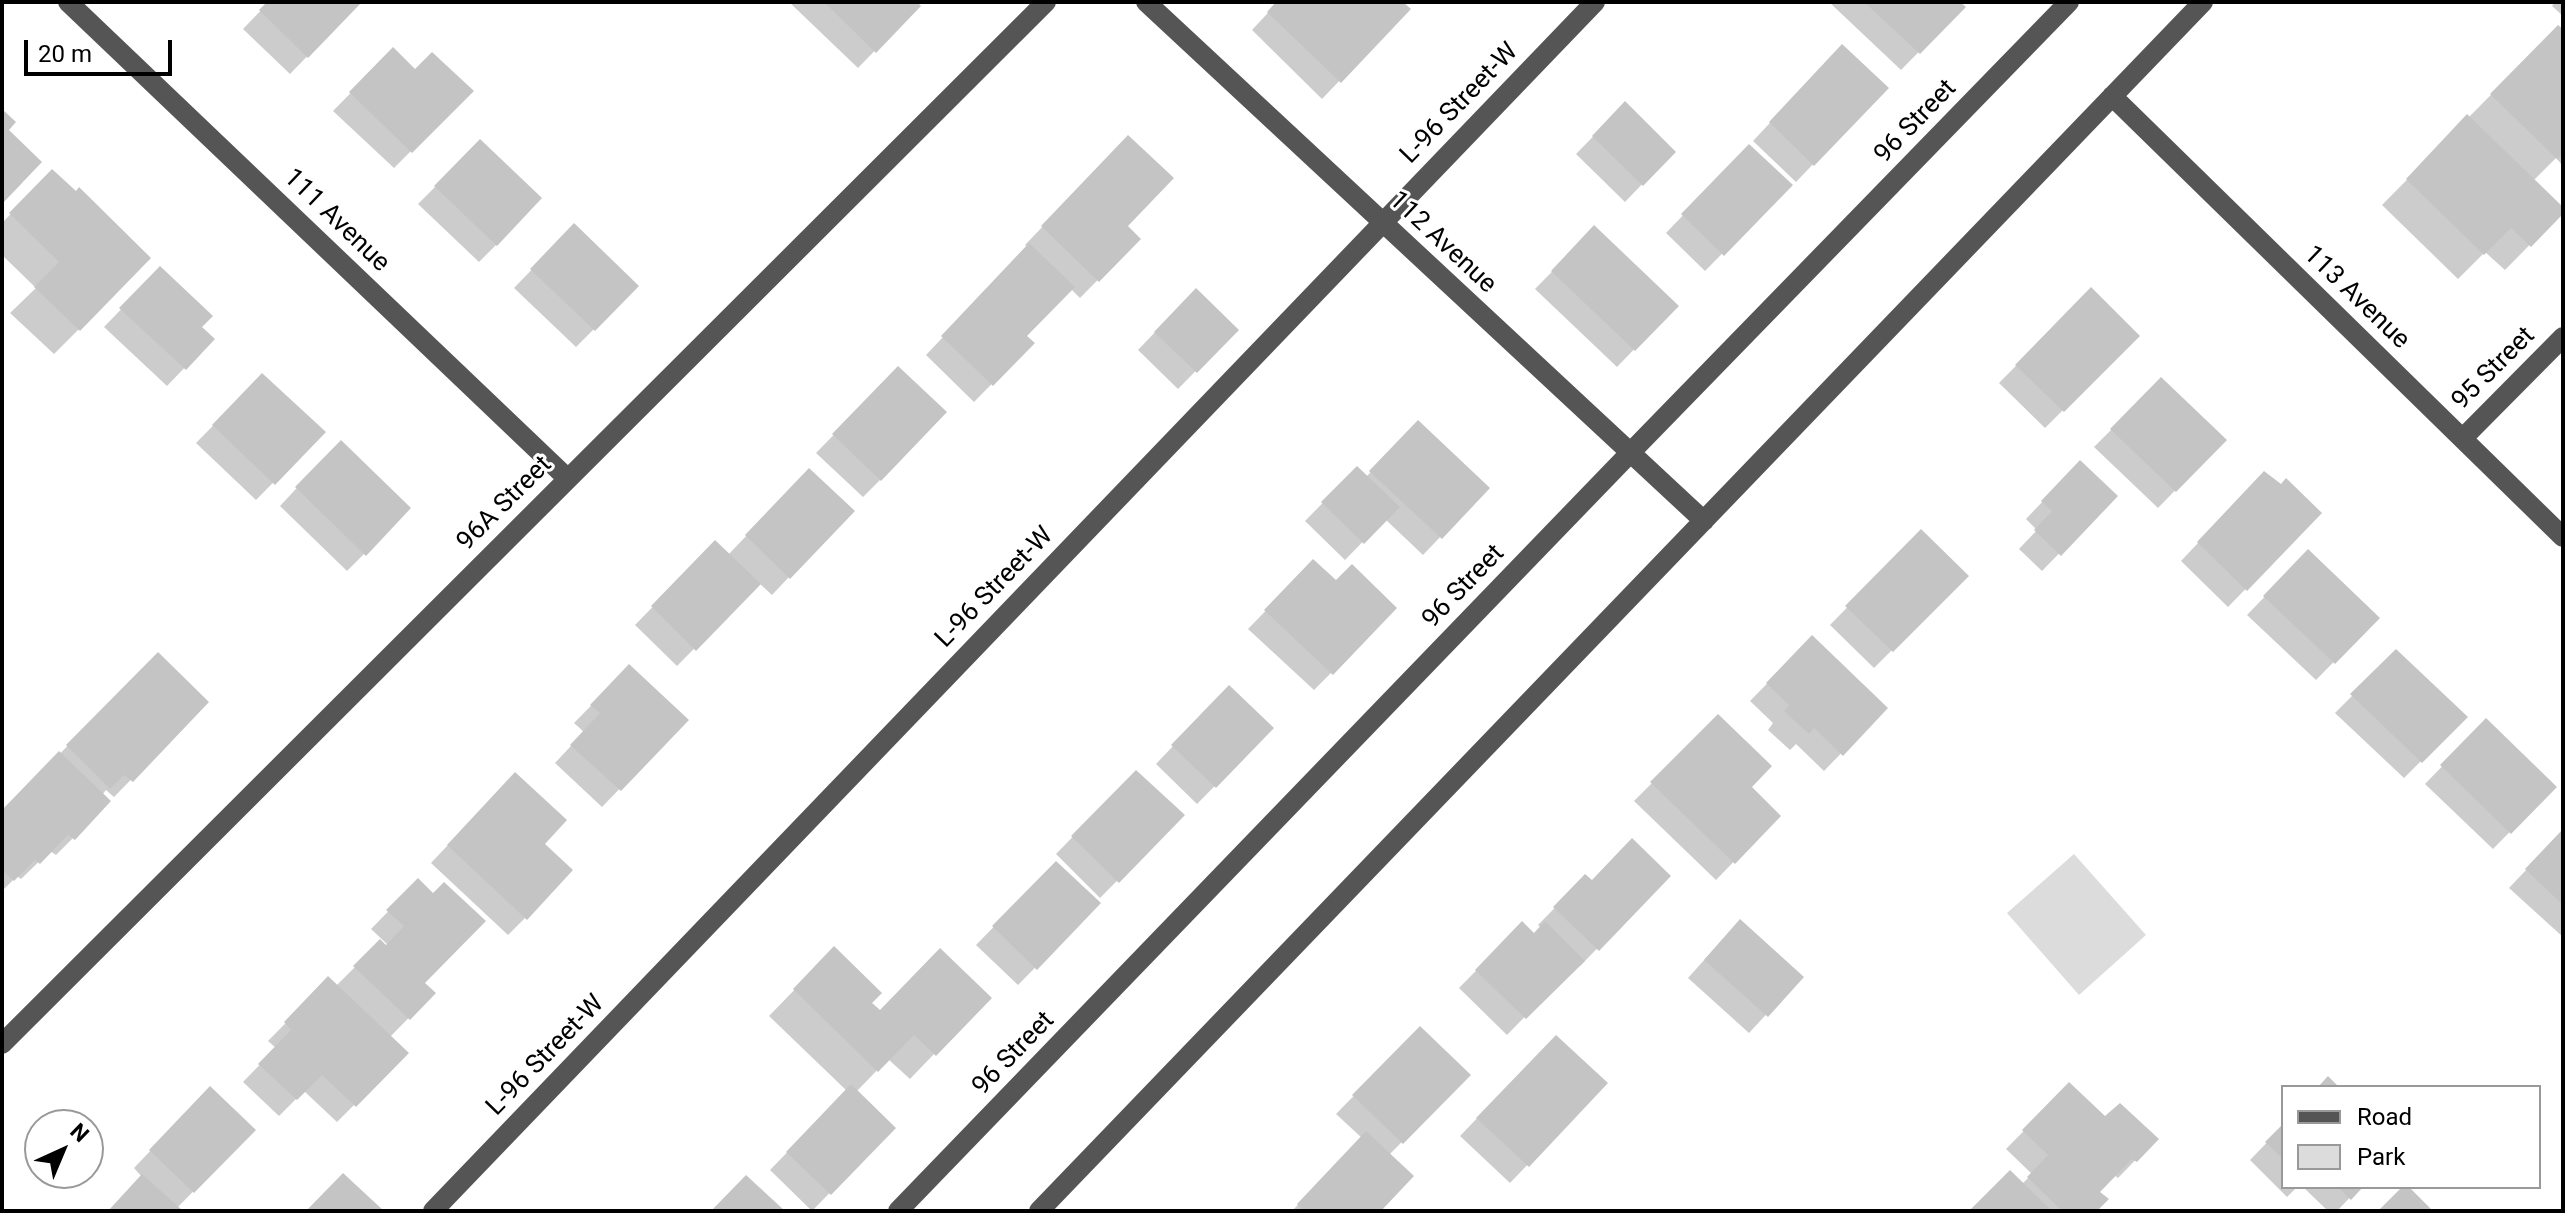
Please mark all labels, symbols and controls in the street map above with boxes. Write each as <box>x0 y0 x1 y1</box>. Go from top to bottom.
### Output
scale bar <box>28 24 176 74</box>
street label: L-96 Street-W <box>1395 37 1525 171</box>
text: 20 m <box>38 40 92 68</box>
street label: 96 Street <box>1869 74 1963 170</box>
street label: 111 Avenue <box>276 163 396 279</box>
street label: 112 Avenue <box>1382 185 1502 301</box>
street label: 113 Avenue <box>2296 240 2416 356</box>
street label: 95 Street <box>2446 321 2542 417</box>
street label: 96A Street <box>451 450 559 558</box>
street label: L-96 Street-W <box>930 521 1060 655</box>
street label: 96 Street <box>1417 539 1511 635</box>
street label: L-96 Street-W <box>481 989 611 1123</box>
street label: 96 Street <box>967 1006 1061 1102</box>
legend <box>2281 1085 2541 1189</box>
text: Road <box>2357 1103 2412 1131</box>
north arrow <box>24 1109 104 1189</box>
text: N <box>65 1118 94 1147</box>
text: Park <box>2357 1143 2405 1171</box>

